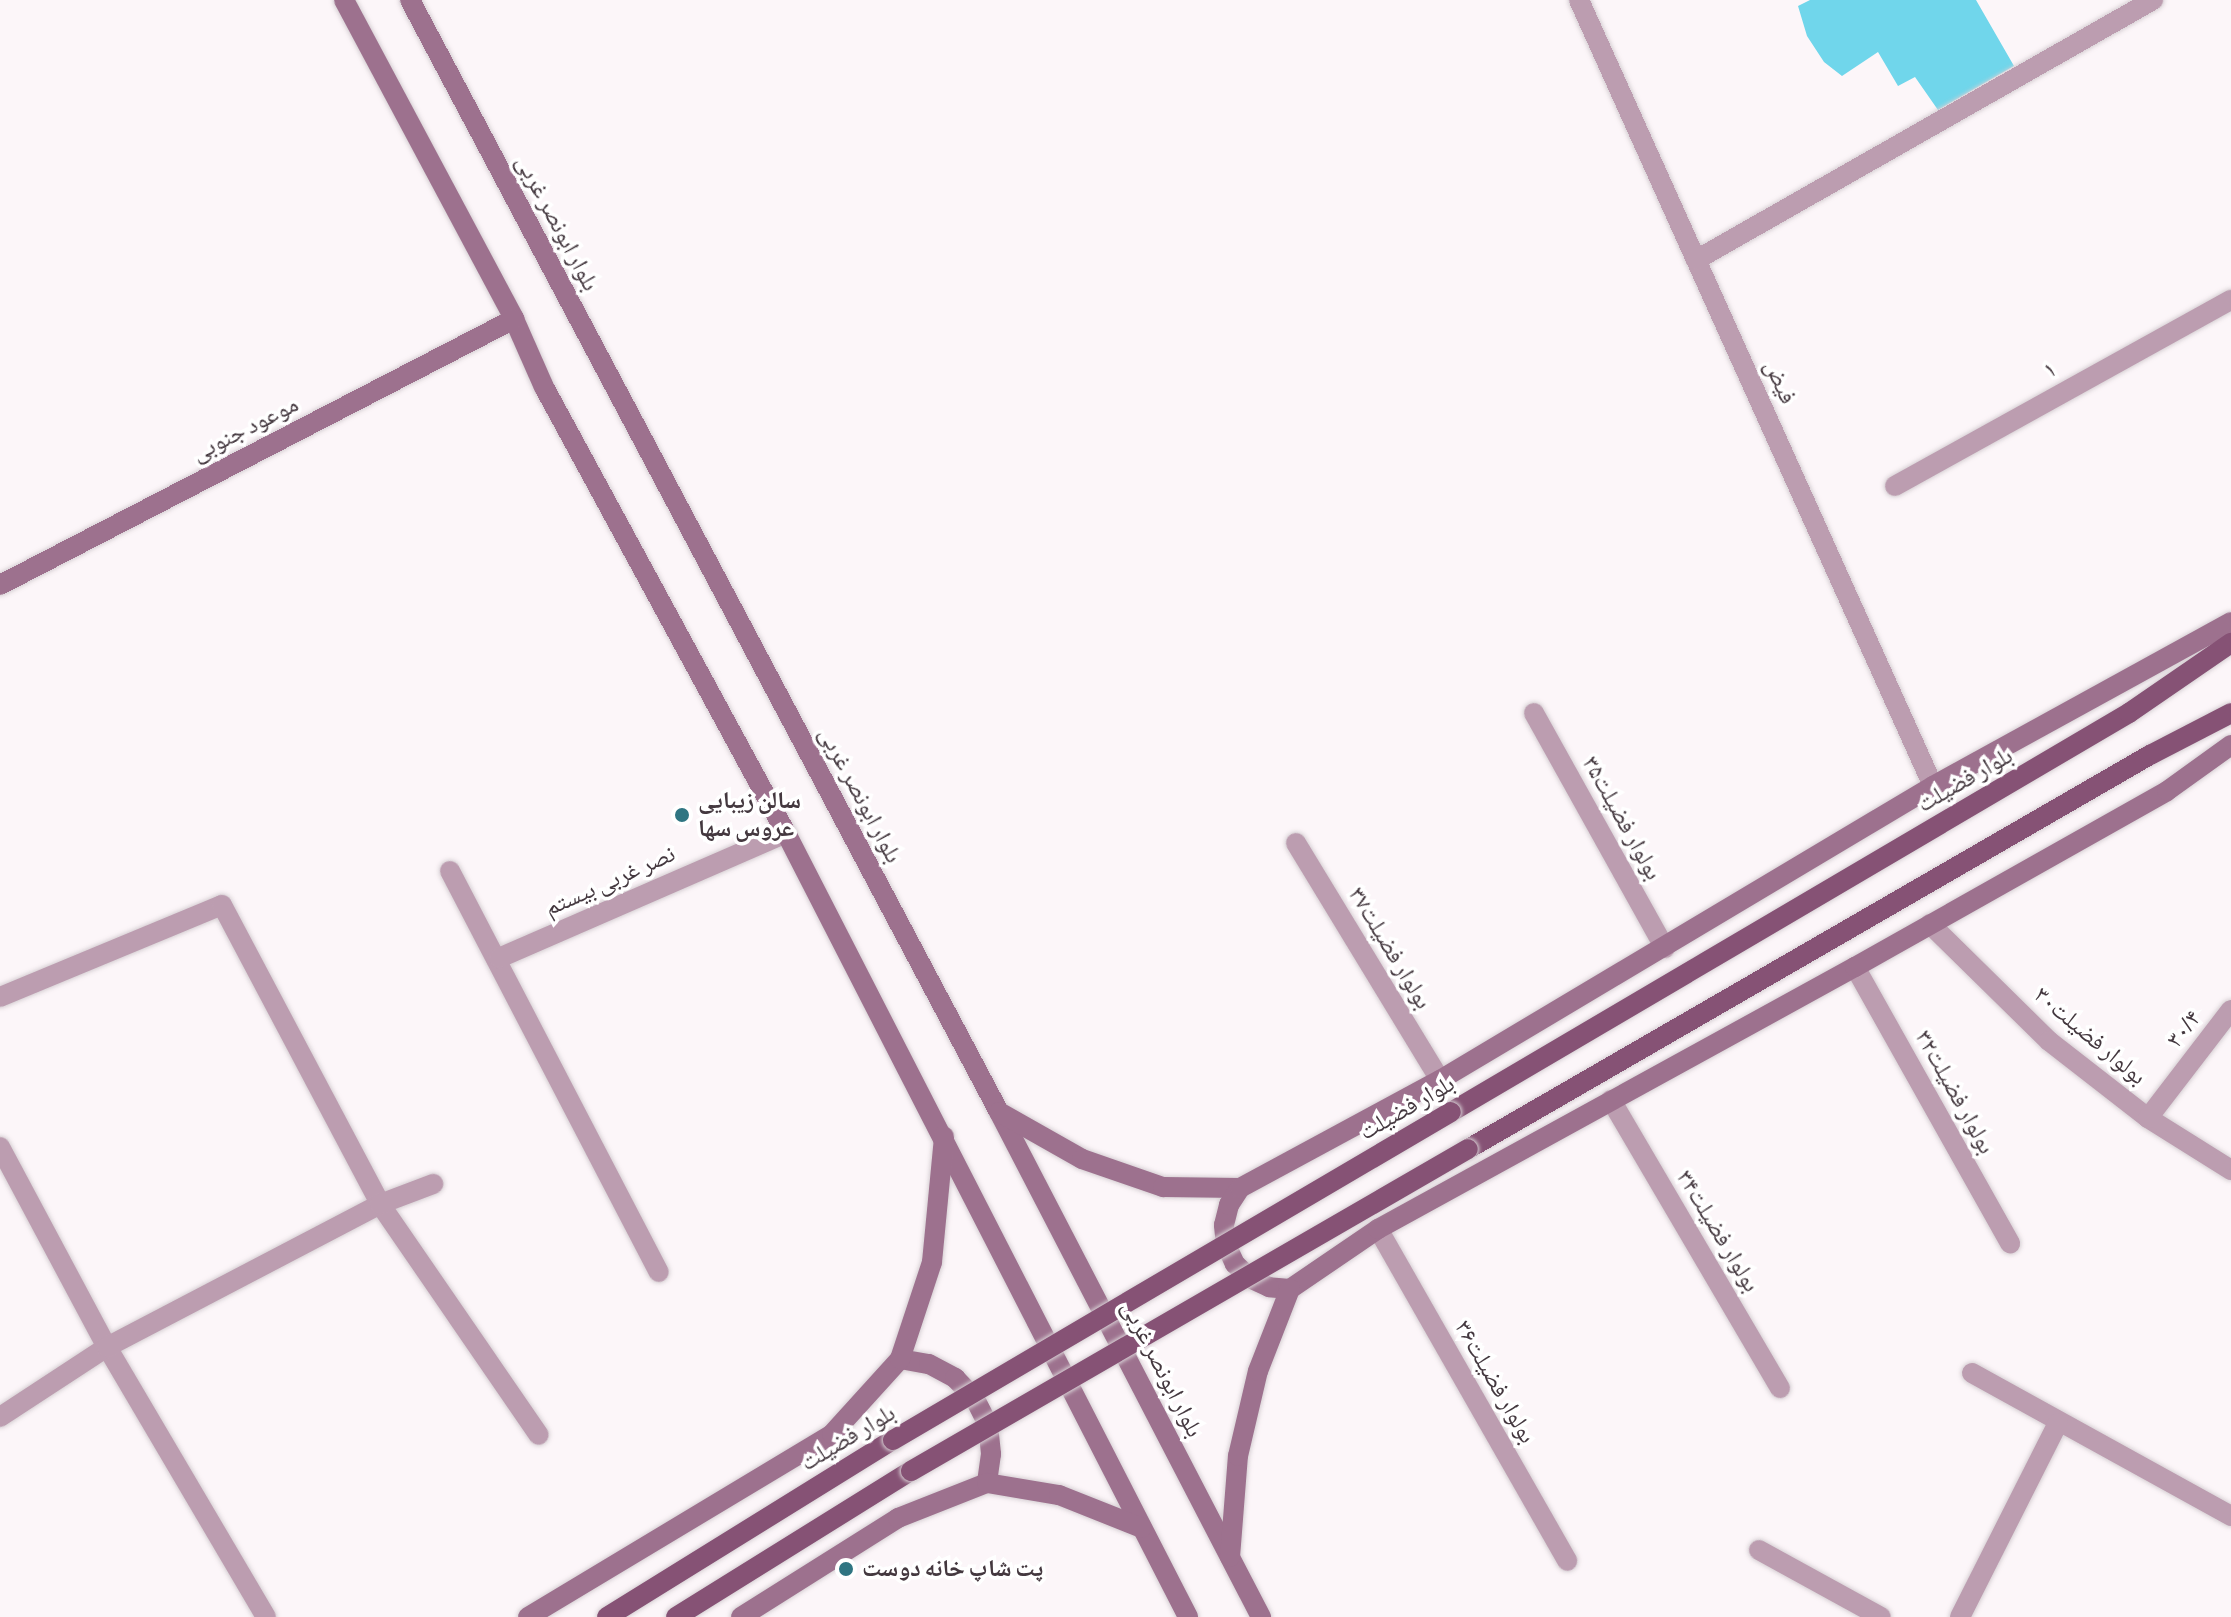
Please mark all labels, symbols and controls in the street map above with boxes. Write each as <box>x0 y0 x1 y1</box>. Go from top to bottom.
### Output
street label: بلوار ابونصر غربی <box>509 150 605 296</box>
street label: ۱ <box>2038 355 2062 385</box>
street label: فیض <box>1758 356 1802 408</box>
street label: موعود جنوبی <box>187 390 303 468</box>
street label: بلوار ابونصر غربی <box>812 722 908 868</box>
street label: بلوار فضیلت <box>1912 741 2018 819</box>
street label: بولوار فضیلت۳۵ <box>1576 751 1668 885</box>
place label: سالن زیبایی عروس سها <box>698 787 801 843</box>
marker: سالن زیبایی عروس سها <box>673 806 691 824</box>
street label: نصر غربی بیستم <box>540 839 680 923</box>
street label: بولوار فضیلت۳۷ <box>1342 882 1438 1014</box>
street label: بولوار فضیلت۳۰ <box>2028 981 2152 1091</box>
street label: ۳۰/۴ <box>2161 1005 2207 1053</box>
street label: بولوار فضیلت۳۲ <box>1909 1025 2001 1159</box>
street label: بلوار فضیلت <box>1354 1069 1460 1147</box>
street label: بولوار فضیلت۳۴ <box>1670 1165 1766 1297</box>
street label: بلوار ابونصر غربی <box>1115 1296 1209 1442</box>
street label: بولوار فضیلت۳۶ <box>1448 1315 1542 1449</box>
street label: بلوار فضیلت <box>795 1399 901 1477</box>
place label: پت شاپ خانه دوست <box>862 1555 1043 1583</box>
marker: پت شاپ خانه دوست <box>837 1560 855 1578</box>

